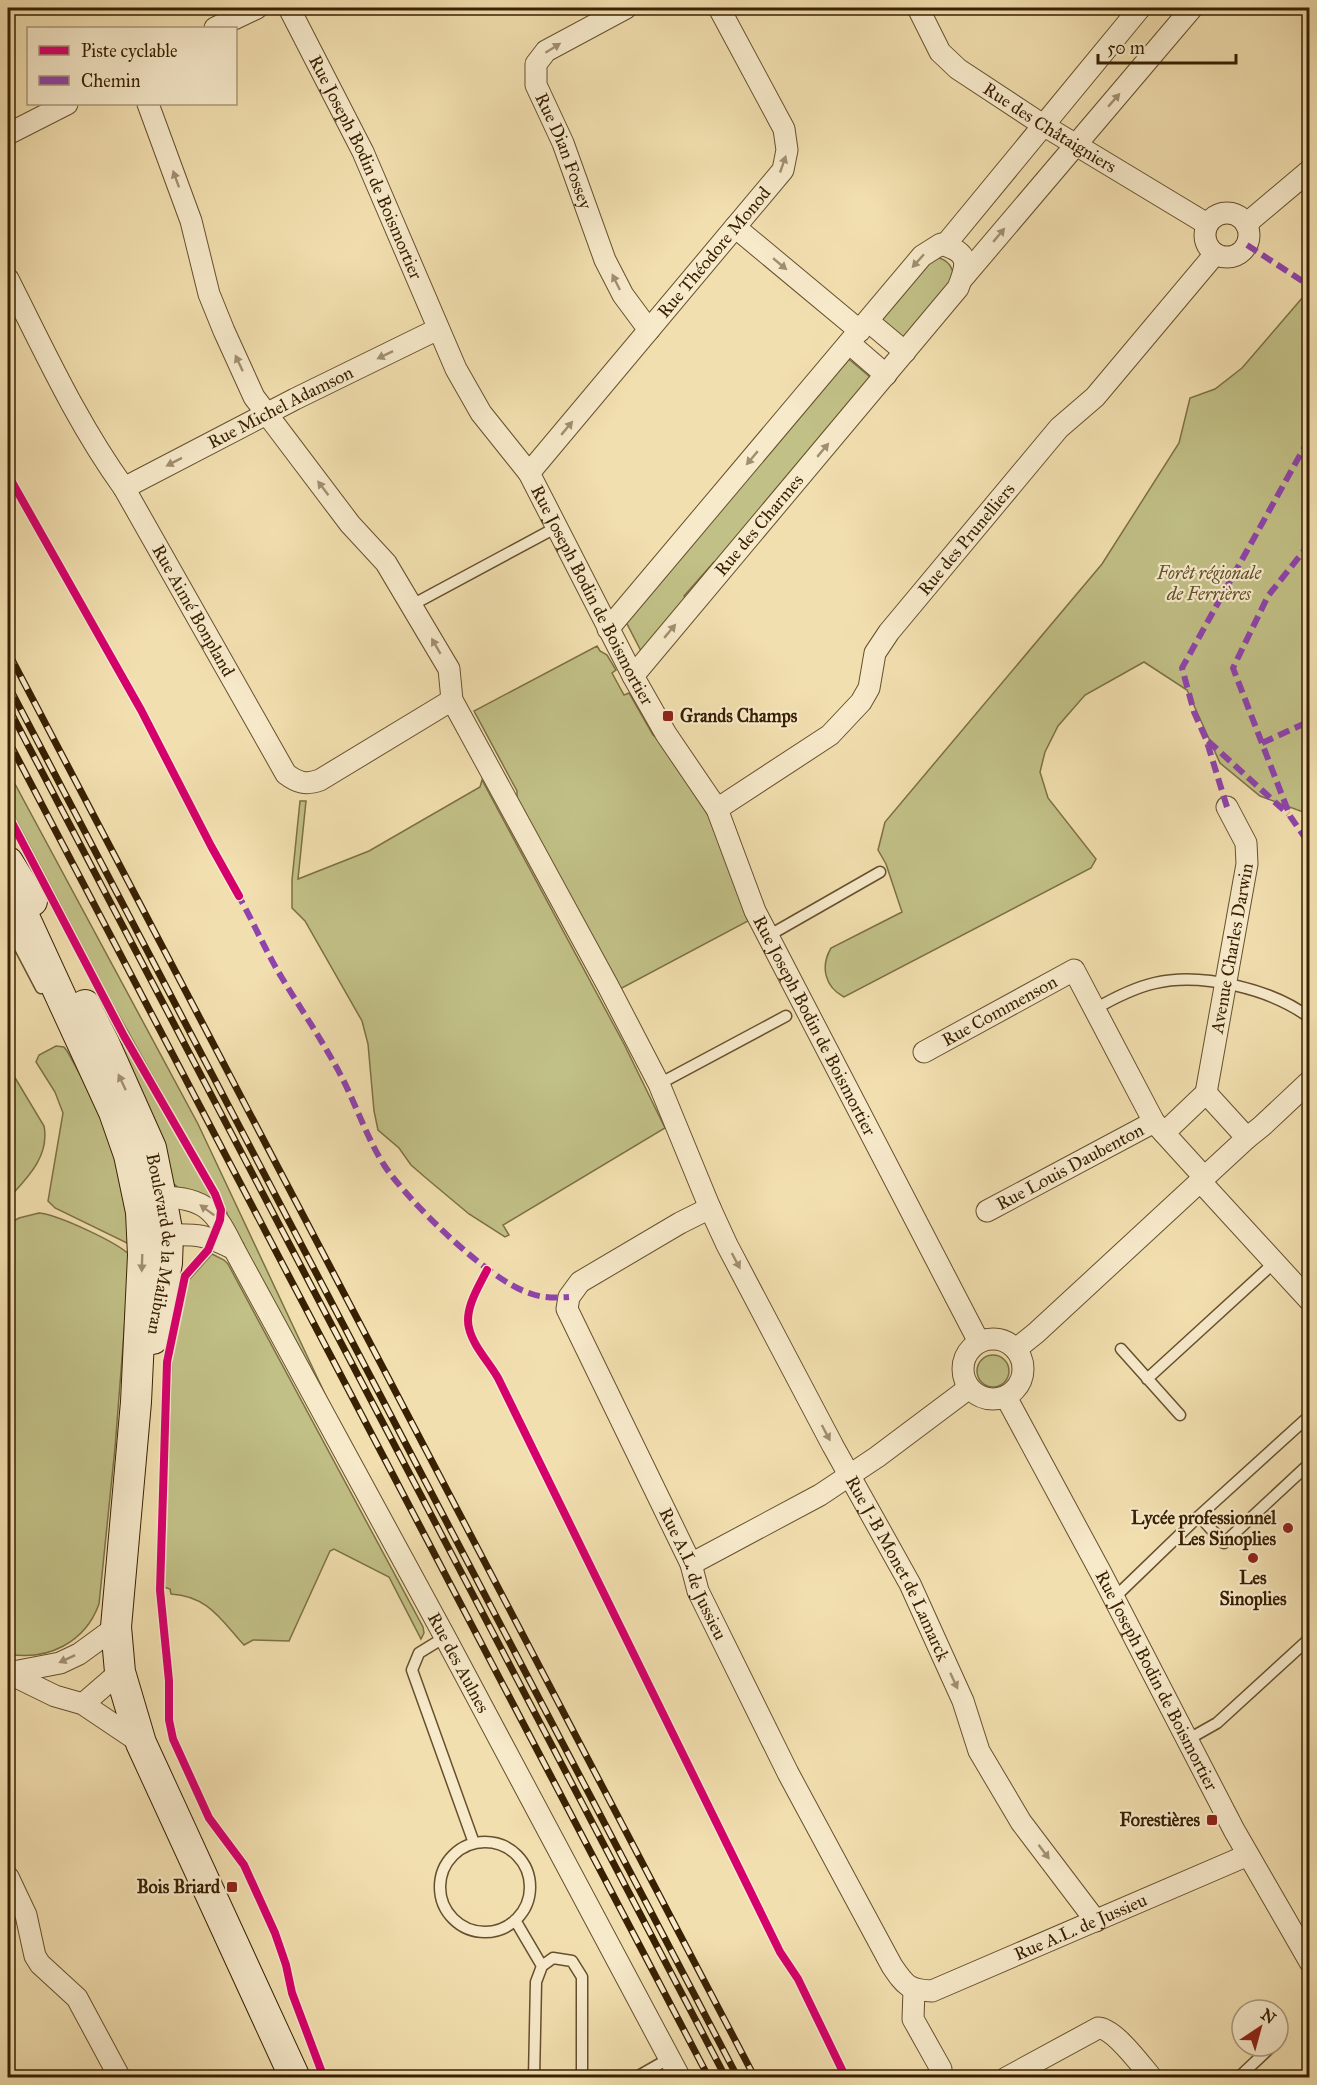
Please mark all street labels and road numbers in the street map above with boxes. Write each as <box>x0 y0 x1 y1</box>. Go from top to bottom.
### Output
street label: Rue Joseph Bodin de Boismortier <box>304 52 427 283</box>
street label: Rue des Châtaigniers <box>979 78 1120 178</box>
street label: Rue Dian Fossey <box>530 89 597 213</box>
street label: Rue Théodore Monod <box>653 182 775 322</box>
street label: Rue Michel Adamson <box>204 361 357 453</box>
street label: Rue des Charmes <box>710 470 808 580</box>
street label: Rue des Prunelliers <box>913 478 1020 600</box>
street label: Rue Joseph Bodin de Boismortier <box>526 481 658 709</box>
street label: Rue Aimé Bonpland <box>147 541 239 680</box>
street label: Avenue Charles Darwin <box>1206 861 1258 1036</box>
street label: Rue Joseph Bodin de Boismortier <box>748 912 881 1140</box>
street label: Rue Commenson <box>938 970 1061 1051</box>
street label: Rue Louis Daubenton <box>993 1118 1148 1215</box>
street label: Boulevard de la Malibran <box>141 1151 180 1337</box>
street label: Rue J-B Monet de Lamarck <box>841 1472 955 1665</box>
street label: Rue A.L. de Jussieu <box>654 1504 732 1644</box>
street label: Rue Joseph Bodin de Boismortier <box>1091 1567 1223 1794</box>
street label: Rue des Aulnes <box>423 1609 494 1717</box>
street label: Rue A.L. de Jussieu <box>1011 1889 1151 1965</box>

